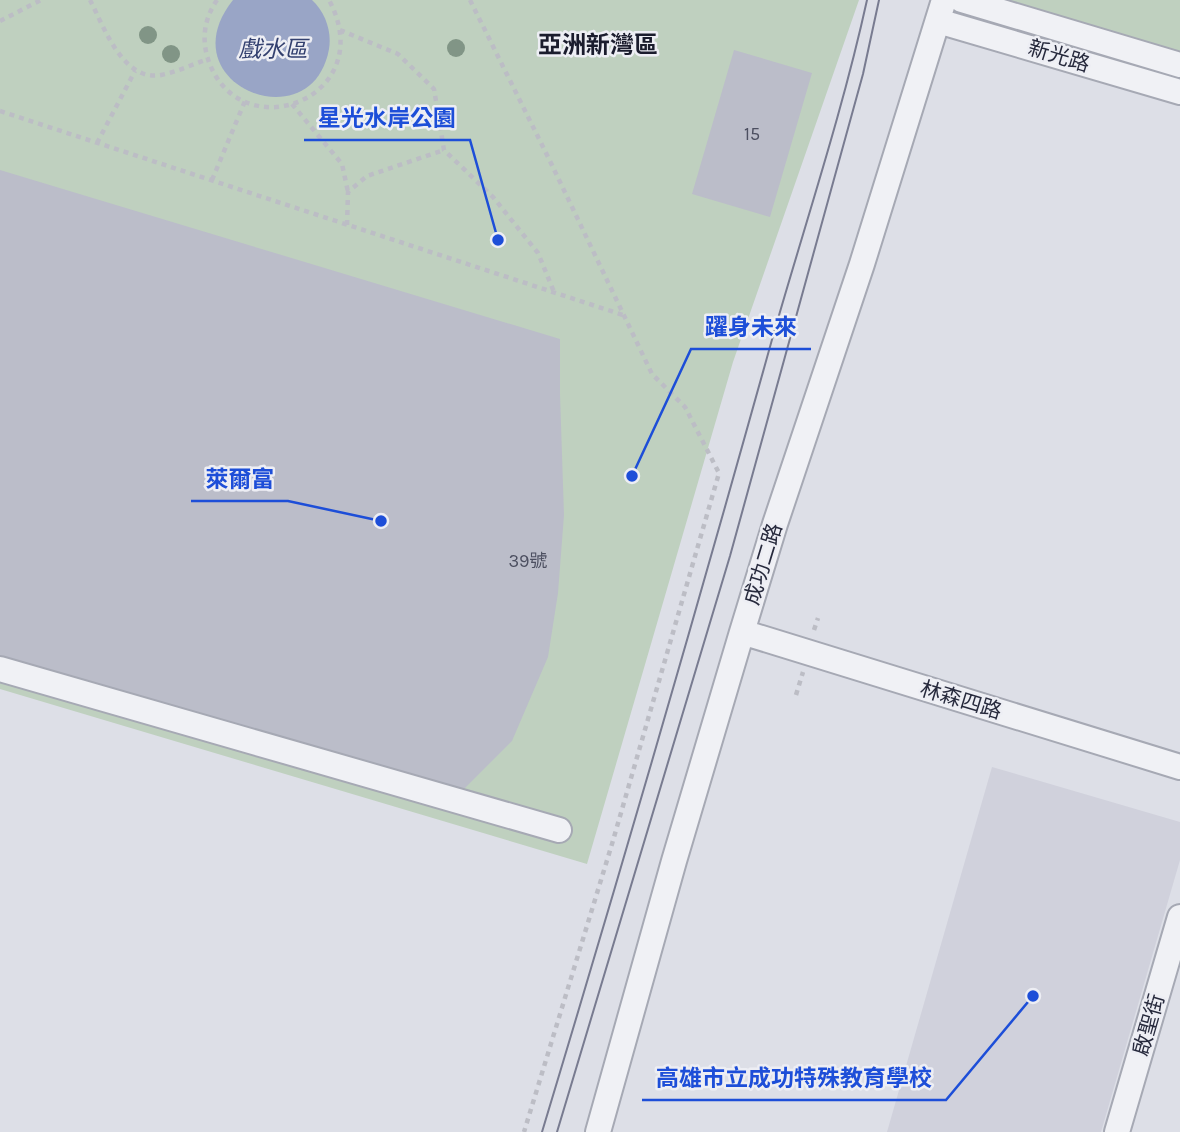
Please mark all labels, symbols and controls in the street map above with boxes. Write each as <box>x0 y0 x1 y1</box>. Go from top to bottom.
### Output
district label: 亞洲新灣區 <box>538 31 658 59</box>
street label: 新光路 <box>1025 35 1093 77</box>
water label: 戲水區 <box>239 36 311 63</box>
callout: 星光水岸公園 <box>304 96 470 140</box>
text: 星光水岸公園 <box>318 105 456 132</box>
house number: 15 <box>744 123 760 145</box>
callout: 躍身未來 <box>691 305 811 349</box>
text: 躍身未來 <box>705 314 797 341</box>
callout: 萊爾富 <box>191 457 288 501</box>
text: 萊爾富 <box>206 466 275 493</box>
street label: 成功二路 <box>739 520 787 608</box>
house number: 39號 <box>508 550 548 572</box>
street label: 林森四路 <box>917 676 1005 724</box>
street label: 啟聖街 <box>1129 991 1169 1059</box>
callout: 高雄市立成功特殊教育學校 <box>642 1056 946 1100</box>
text: 高雄市立成功特殊教育學校 <box>656 1065 932 1092</box>

